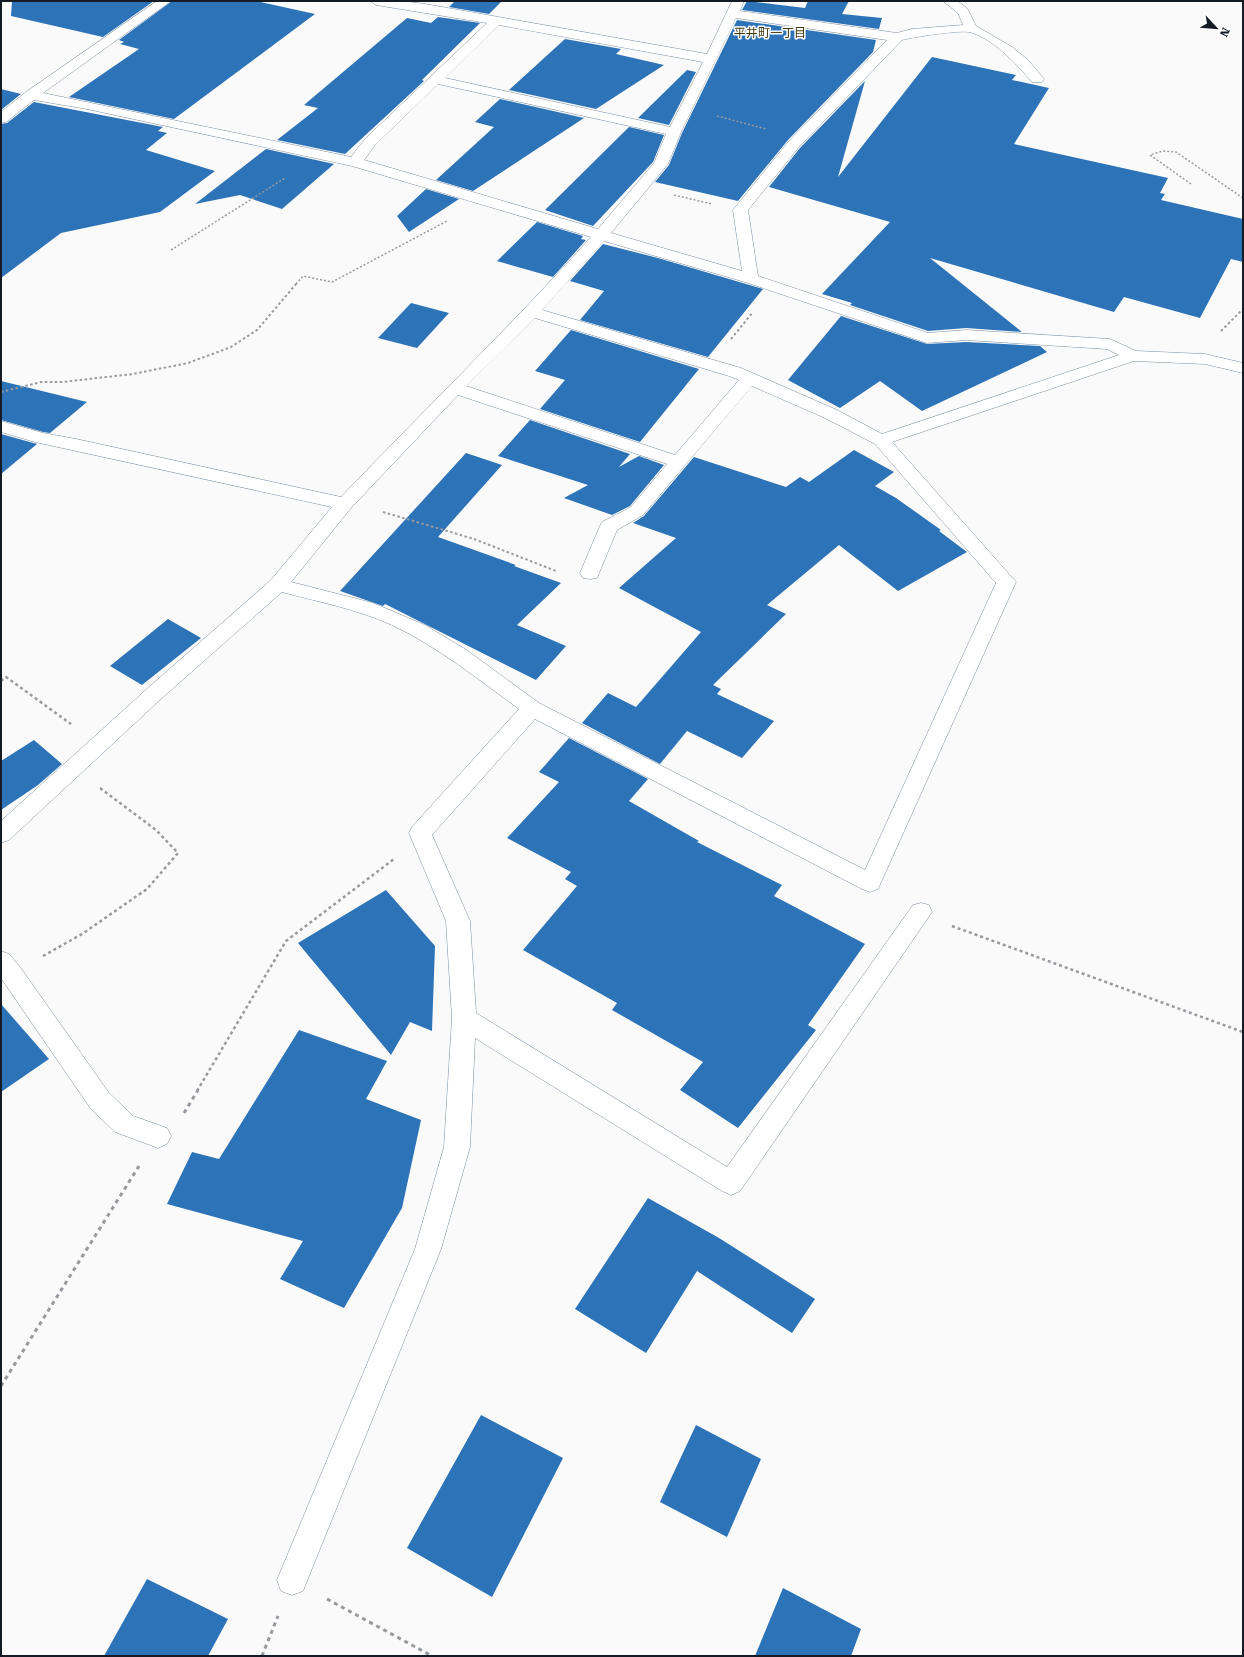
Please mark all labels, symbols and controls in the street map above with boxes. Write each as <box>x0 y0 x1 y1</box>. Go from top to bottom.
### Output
north arrow <box>1196 8 1236 48</box>
district label: 平井町一丁目 <box>734 26 806 40</box>
text: N <box>1217 26 1232 39</box>

